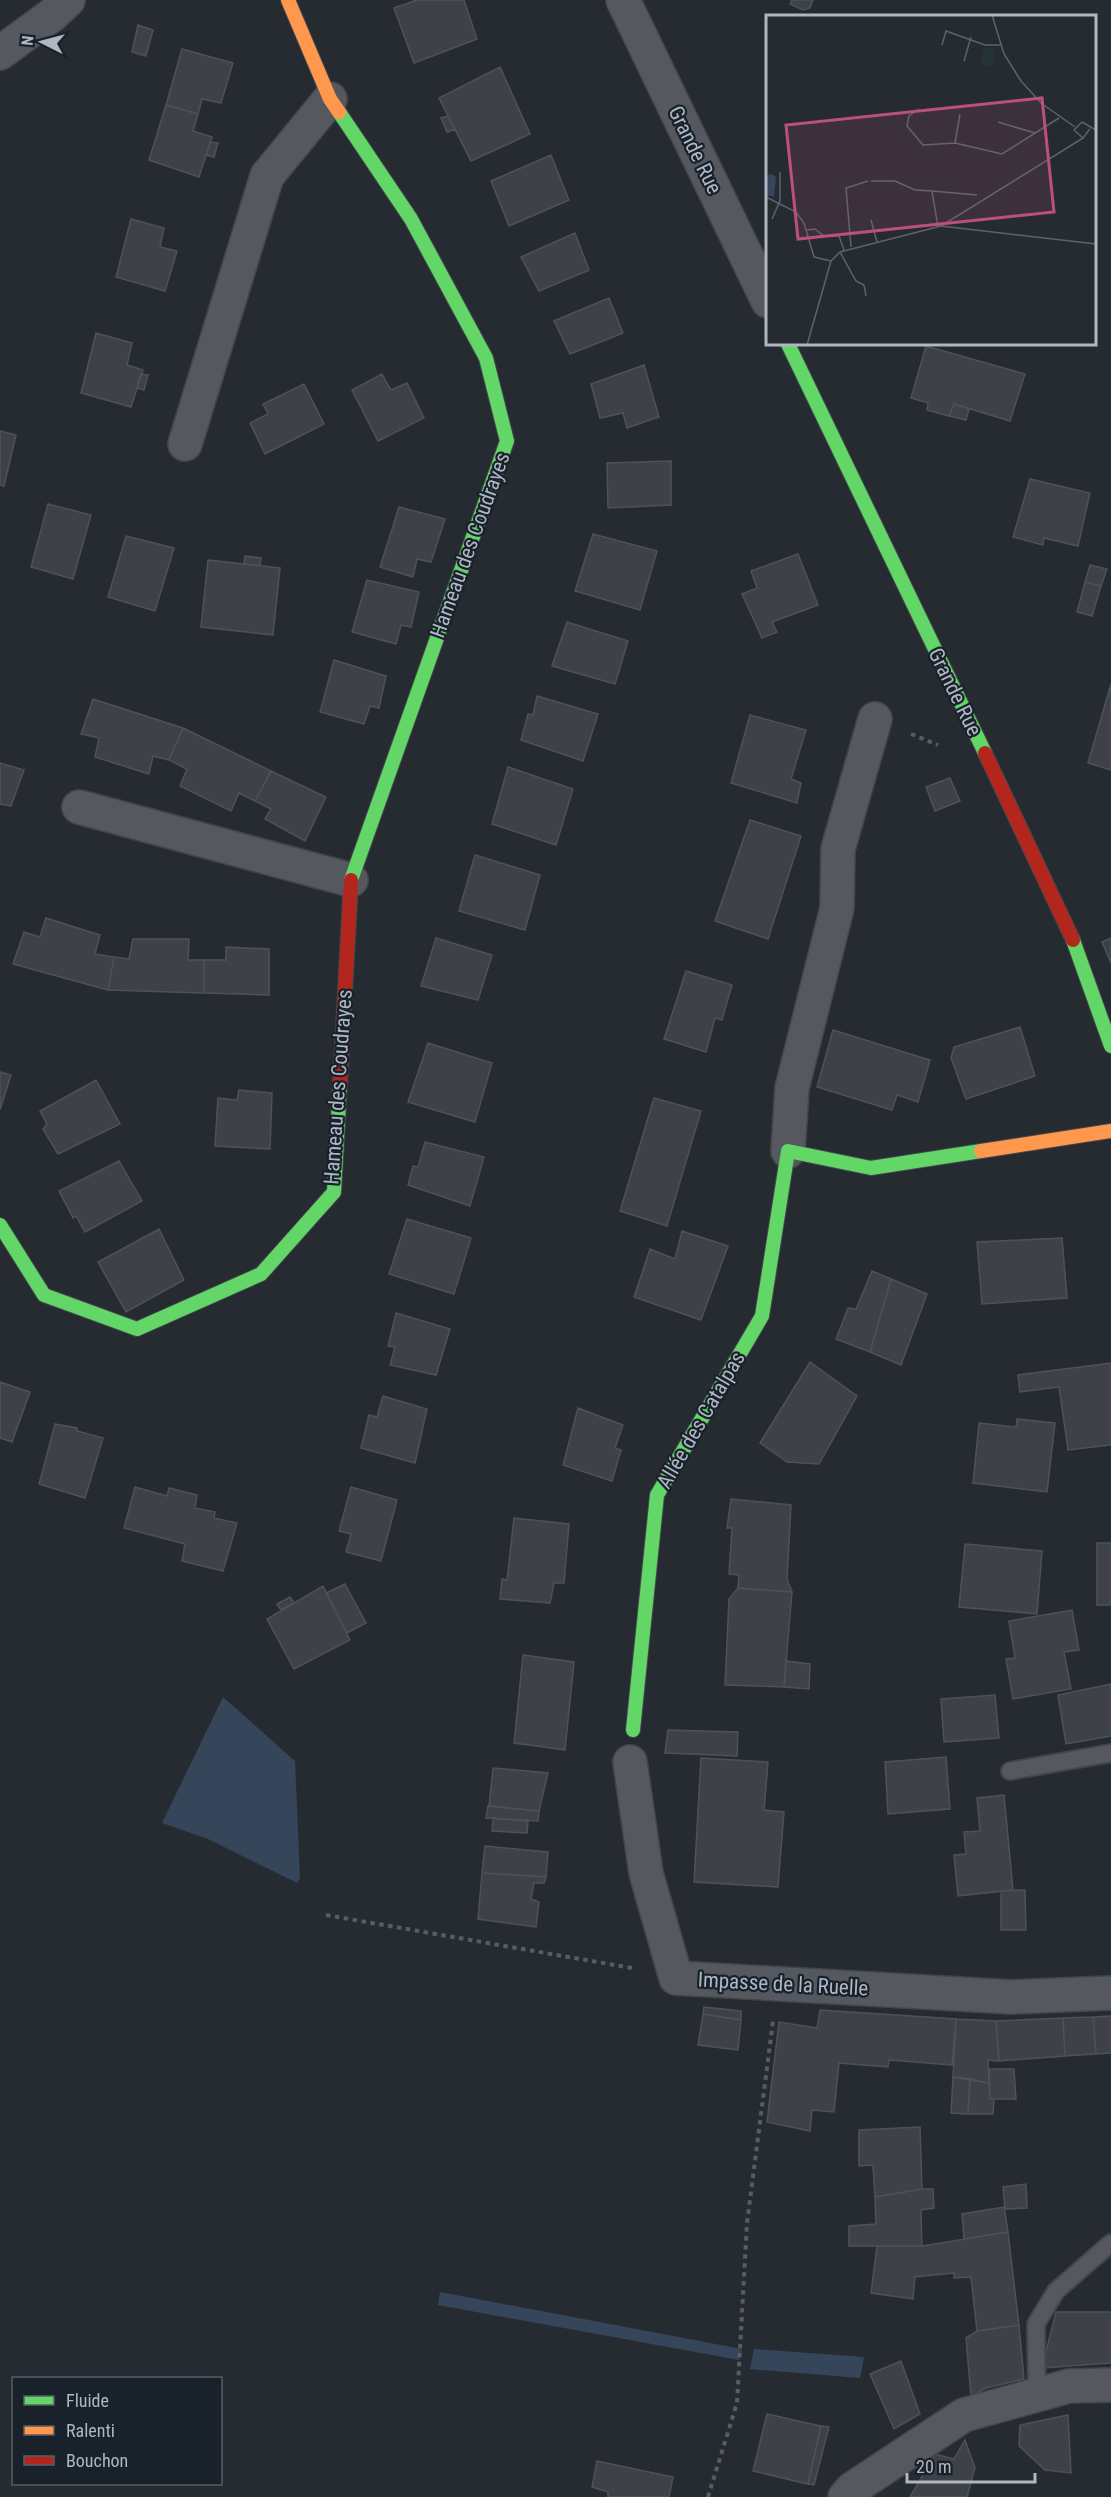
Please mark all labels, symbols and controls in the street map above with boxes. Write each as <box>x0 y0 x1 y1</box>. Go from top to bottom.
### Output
north arrow <box>12 12 72 72</box>
inset map <box>766 15 1096 345</box>
text: N <box>18 35 38 46</box>
street label: Grande Rue <box>663 102 727 198</box>
street label: Hameau des Coudrayes <box>425 449 515 641</box>
street label: Grande Rue <box>923 644 987 740</box>
street label: Hameau des Coudrayes <box>319 989 357 1185</box>
street label: Allée des Catalpas <box>652 1347 750 1493</box>
street label: Impasse de la Ruelle <box>697 1968 869 2000</box>
legend <box>12 2377 222 2485</box>
text: Fluide <box>66 2390 109 2411</box>
text: Ralenti <box>66 2420 115 2441</box>
scale bar <box>907 2446 1034 2484</box>
text: Bouchon <box>66 2450 128 2471</box>
text: 20 m <box>916 2456 951 2477</box>

